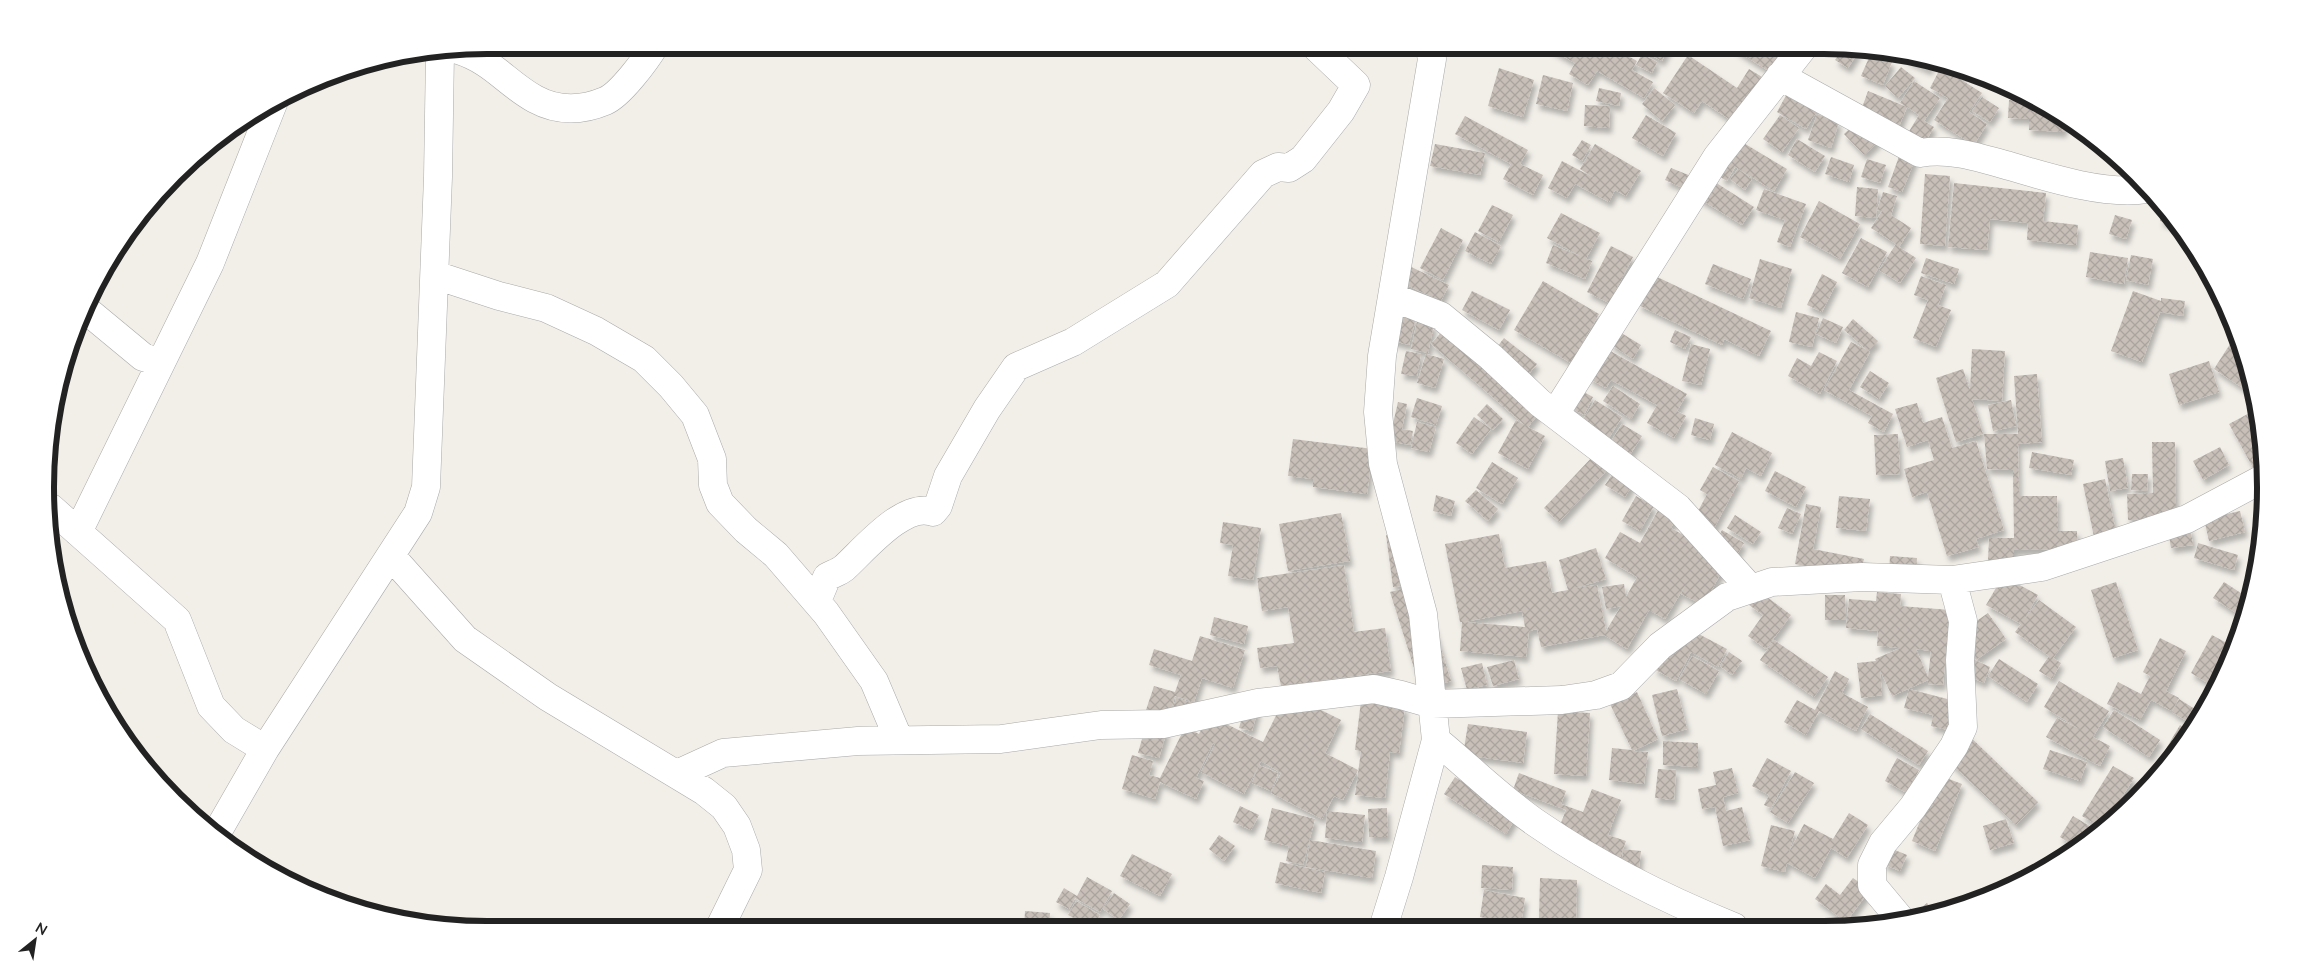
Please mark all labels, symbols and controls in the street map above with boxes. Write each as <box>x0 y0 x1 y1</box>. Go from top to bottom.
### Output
north arrow <box>10 915 60 965</box>
text: N <box>33 918 51 938</box>

